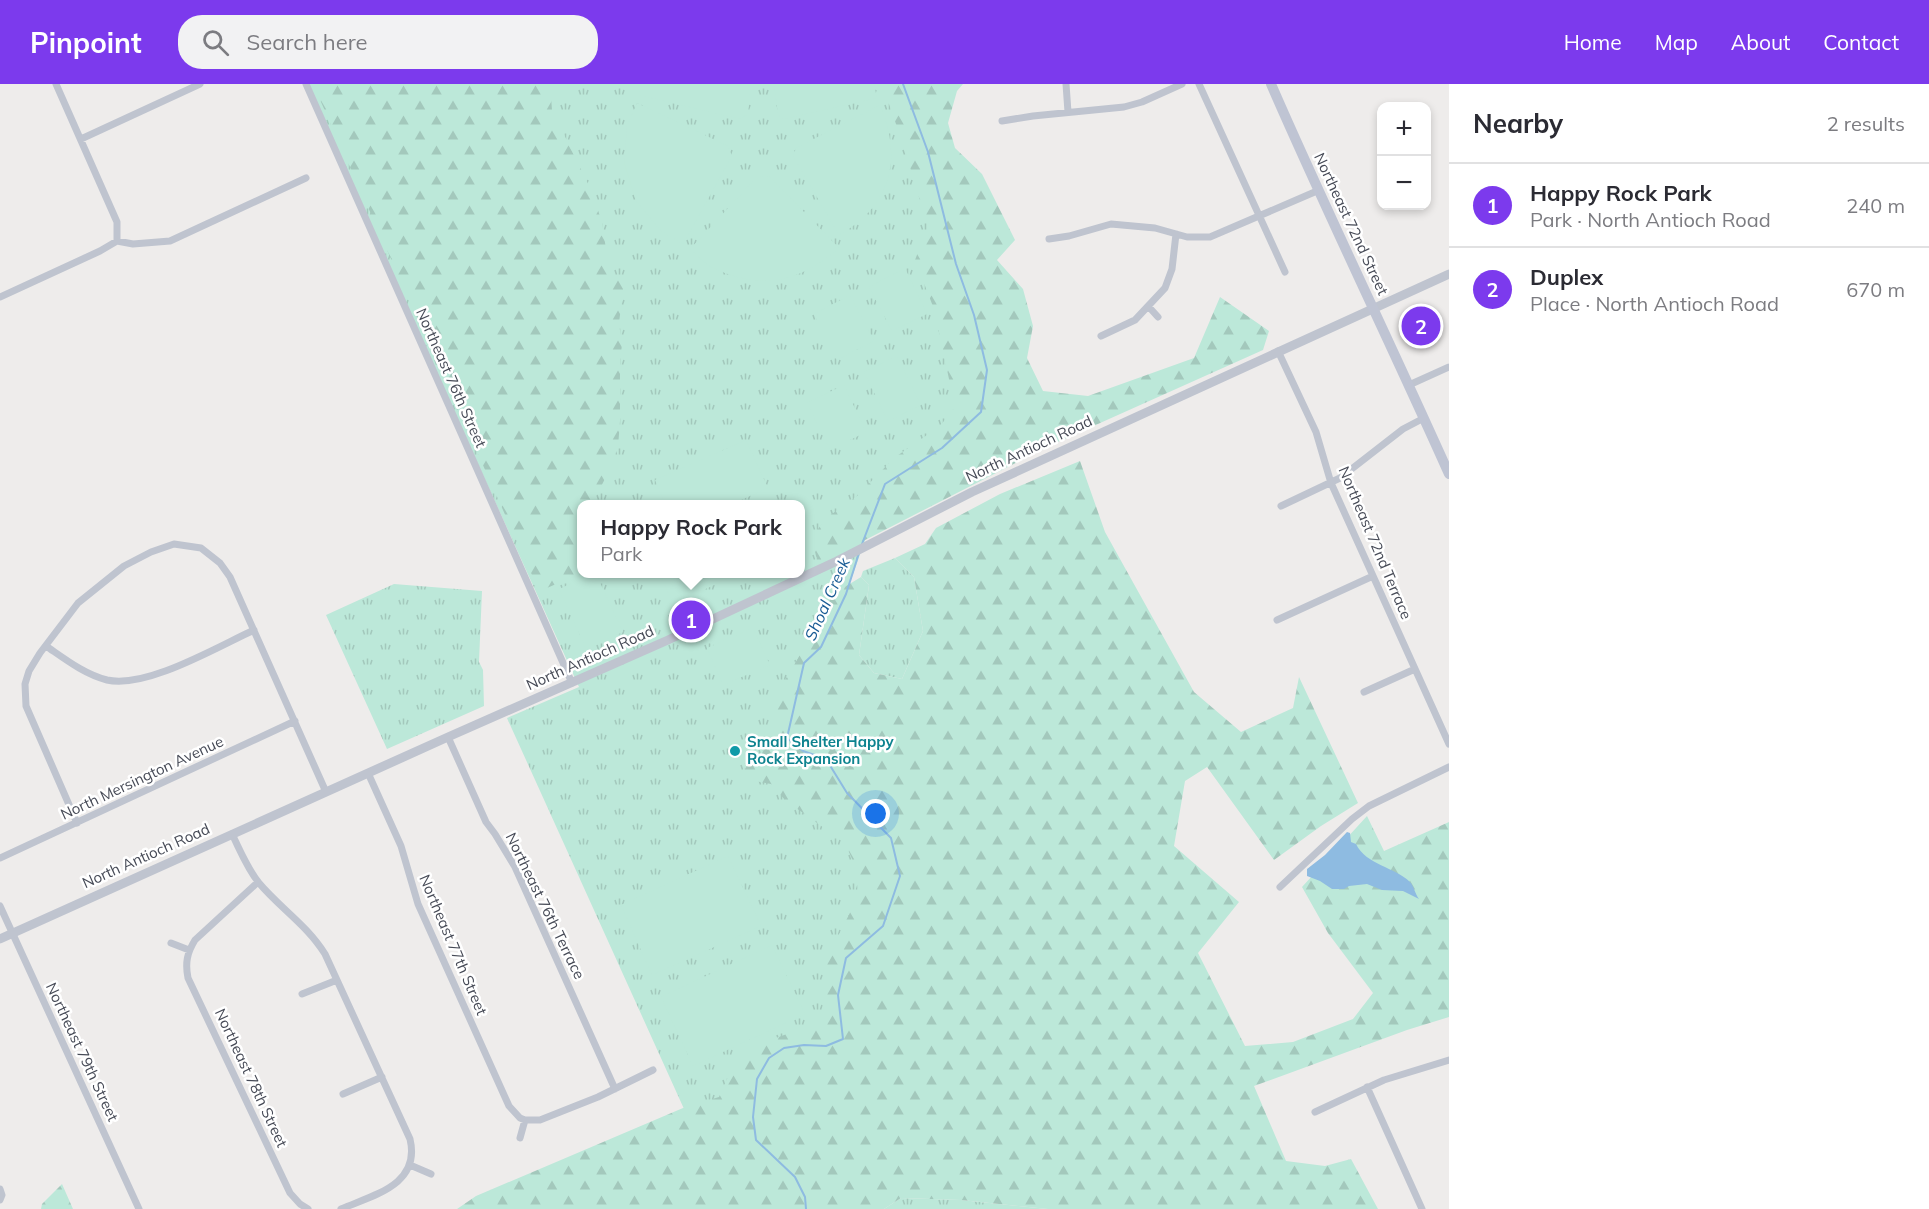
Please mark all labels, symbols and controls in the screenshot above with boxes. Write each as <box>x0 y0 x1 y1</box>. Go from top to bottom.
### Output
search box <box>178 15 598 69</box>
text: Pinpoint <box>30 25 142 60</box>
icon: search <box>199 26 232 59</box>
text: Search here <box>247 28 368 56</box>
text: Home <box>1564 29 1622 55</box>
text: Map <box>1655 29 1698 55</box>
text: About <box>1731 29 1790 55</box>
text: Contact <box>1823 29 1899 55</box>
map controls <box>1377 102 1431 210</box>
button: + <box>1377 102 1431 156</box>
text: Nearby <box>1473 107 1563 140</box>
text: 2 results <box>1827 111 1905 136</box>
street label: Northeast 72nd Street <box>1310 150 1393 298</box>
button: − <box>1377 156 1431 210</box>
text: Happy Rock Park <box>1530 179 1712 207</box>
text: 1 <box>1487 193 1499 218</box>
text: 240 m <box>1846 193 1905 218</box>
text: Park · North Antioch Road <box>1530 207 1771 232</box>
text: Duplex <box>1530 263 1603 291</box>
text: 2 <box>1487 277 1499 302</box>
text: 670 m <box>1846 277 1905 302</box>
text: Place · North Antioch Road <box>1530 291 1779 316</box>
pin: 2 <box>1402 304 1440 348</box>
street label: Northeast 76th Street <box>412 305 491 451</box>
street label: North Antioch Road <box>962 411 1095 486</box>
street label: Northeast 72nd Terrace <box>1335 463 1416 622</box>
popup <box>577 500 805 578</box>
text: Happy Rock Park <box>600 513 782 541</box>
text: Park <box>600 541 642 566</box>
water label: Shoal Creek <box>800 554 854 643</box>
pin: 1 <box>672 598 710 642</box>
street label: North Antioch Road <box>523 621 657 694</box>
street label: North Mersington Avenue <box>57 731 226 824</box>
place label: Small Shelter Happy Rock Expansion <box>747 732 894 768</box>
marker: Small Shelter Happy Rock Expansion <box>728 744 742 758</box>
your location <box>861 799 890 828</box>
street label: North Antioch Road <box>79 819 213 892</box>
street label: Northeast 76th Terrace <box>502 829 589 982</box>
street label: Northeast 77th Street <box>415 872 492 1018</box>
street label: Northeast 79th Street <box>42 979 123 1124</box>
street label: Northeast 78th Street <box>211 1005 292 1150</box>

